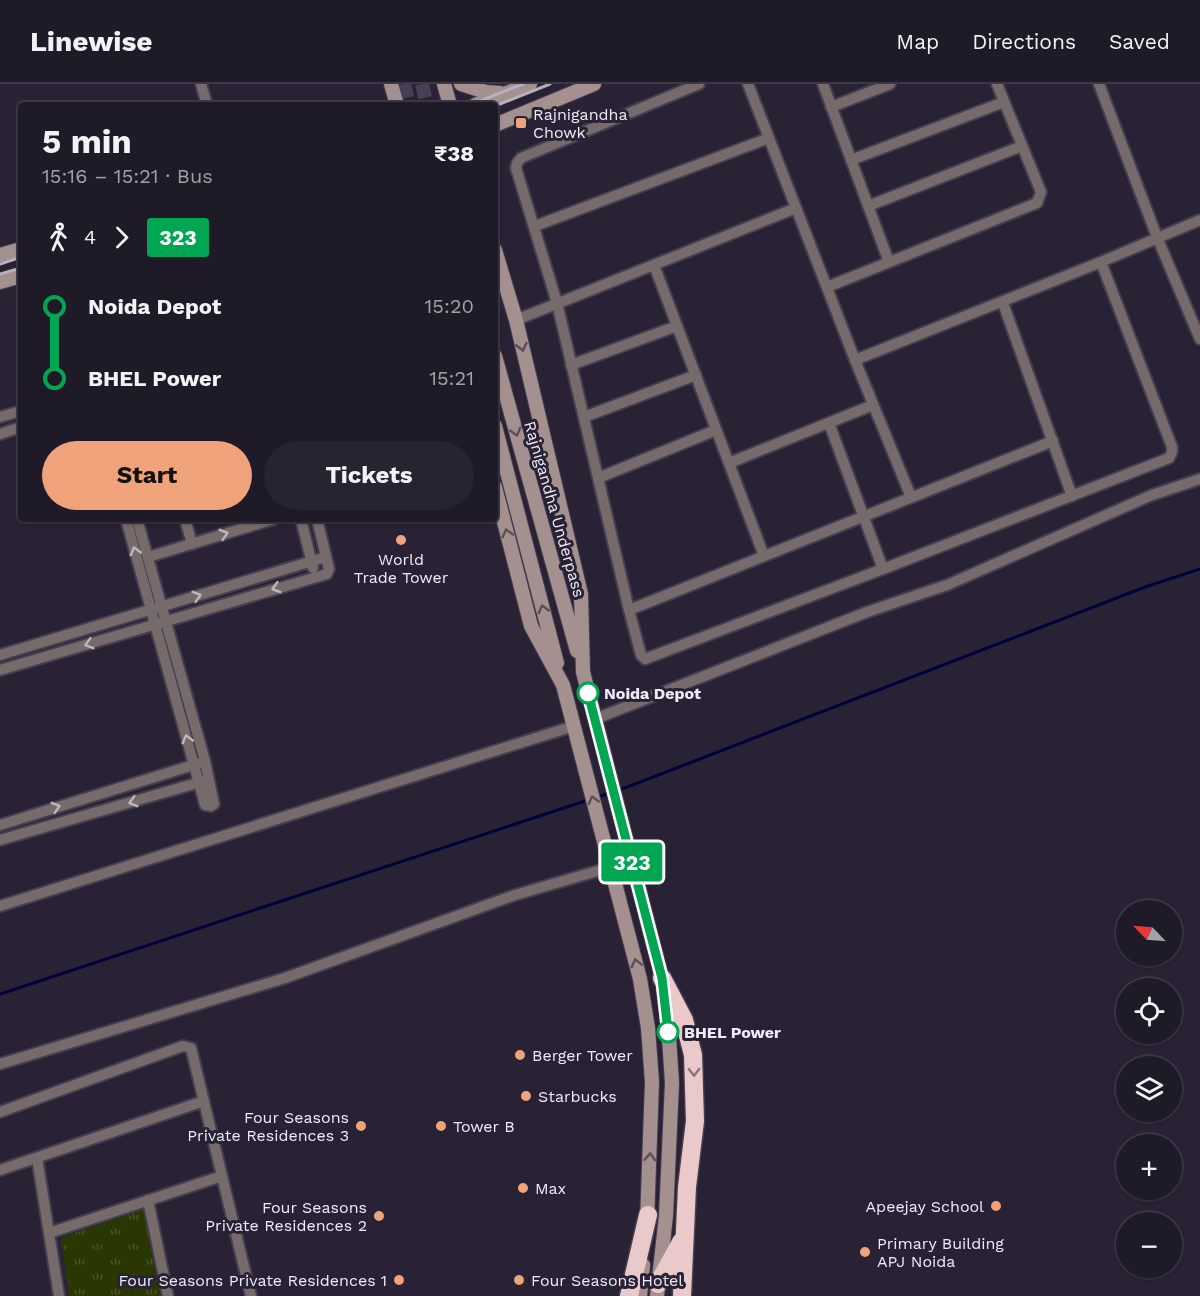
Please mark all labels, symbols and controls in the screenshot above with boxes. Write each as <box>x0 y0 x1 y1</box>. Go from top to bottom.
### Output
text: Linewise <box>30 25 153 58</box>
text: Map <box>896 29 939 54</box>
text: Directions <box>972 29 1076 54</box>
text: Saved <box>1109 29 1170 54</box>
place label: Rajnigandha Chowk <box>533 105 628 142</box>
marker: Rajnigandha Chowk <box>514 116 528 130</box>
text: 5 min <box>42 122 132 161</box>
text: ₹38 <box>434 141 474 166</box>
text: 15:16 – 15:21 · Bus <box>42 164 213 188</box>
icon: walk <box>42 221 75 254</box>
icon: forward <box>105 221 138 254</box>
text: 4 <box>84 225 96 249</box>
text: 323 <box>159 225 197 250</box>
text: Noida Depot <box>88 294 221 319</box>
text: 15:20 <box>425 294 474 318</box>
one-way arrow <box>515 342 528 352</box>
text: BHEL Power <box>88 366 221 391</box>
text: 15:21 <box>429 366 474 390</box>
street label: Rajnigandha Underpass <box>520 419 589 600</box>
one-way arrow <box>509 426 521 437</box>
button: Start <box>42 441 252 510</box>
button: Tickets <box>264 441 474 510</box>
one-way arrow <box>501 528 514 538</box>
one-way arrow <box>218 529 229 541</box>
marker: World Trade Tower <box>394 533 408 547</box>
one-way arrow <box>130 546 142 557</box>
place label: World Trade Tower <box>354 550 449 587</box>
one-way arrow <box>271 581 282 593</box>
one-way arrow <box>191 591 202 603</box>
one-way arrow <box>537 604 550 614</box>
one-way arrow <box>84 636 94 649</box>
marker: Noida Depot <box>577 682 599 704</box>
place label: Noida Depot <box>604 684 701 703</box>
one-way arrow <box>182 734 194 745</box>
one-way arrow <box>128 795 139 807</box>
one-way arrow <box>588 795 600 805</box>
one-way arrow <box>50 802 61 815</box>
line badge: 323 <box>598 842 666 882</box>
text: 323 <box>613 850 651 875</box>
north arrow <box>1116 900 1182 966</box>
map controls <box>1116 900 1182 1278</box>
one-way arrow <box>630 959 643 969</box>
button: locate <box>1116 978 1182 1044</box>
marker: BHEL Power <box>657 1021 679 1043</box>
place label: BHEL Power <box>684 1023 781 1042</box>
place label: Berger Tower <box>532 1046 633 1065</box>
marker: Berger Tower <box>513 1048 527 1062</box>
button: layers <box>1116 1056 1182 1122</box>
one-way arrow <box>687 1067 700 1076</box>
place label: Starbucks <box>538 1087 617 1106</box>
marker: Starbucks <box>519 1089 533 1103</box>
place label: Four Seasons Private Residences 3 <box>187 1108 349 1145</box>
place label: Tower B <box>453 1117 515 1136</box>
marker: Four Seasons Private Residences 3 <box>354 1119 368 1133</box>
marker: Tower B <box>434 1119 448 1133</box>
button: + <box>1116 1134 1182 1200</box>
one-way arrow <box>643 1152 656 1161</box>
place label: Max <box>535 1179 566 1198</box>
marker: Max <box>516 1181 530 1195</box>
place label: Apeejay School <box>866 1197 984 1216</box>
place label: Four Seasons Private Residences 2 <box>205 1198 367 1235</box>
marker: Apeejay School <box>989 1199 1003 1213</box>
marker: Four Seasons Private Residences 2 <box>372 1209 386 1223</box>
button: − <box>1116 1212 1182 1278</box>
place label: Primary Building APJ Noida <box>877 1234 1004 1271</box>
marker: Primary Building APJ Noida <box>858 1245 872 1259</box>
place label: Four Seasons Private Residences 1 <box>118 1271 387 1290</box>
place label: Four Seasons Hotel <box>531 1271 683 1290</box>
marker: Four Seasons Private Residences 1 <box>392 1273 406 1287</box>
marker: Four Seasons Hotel <box>512 1273 526 1287</box>

